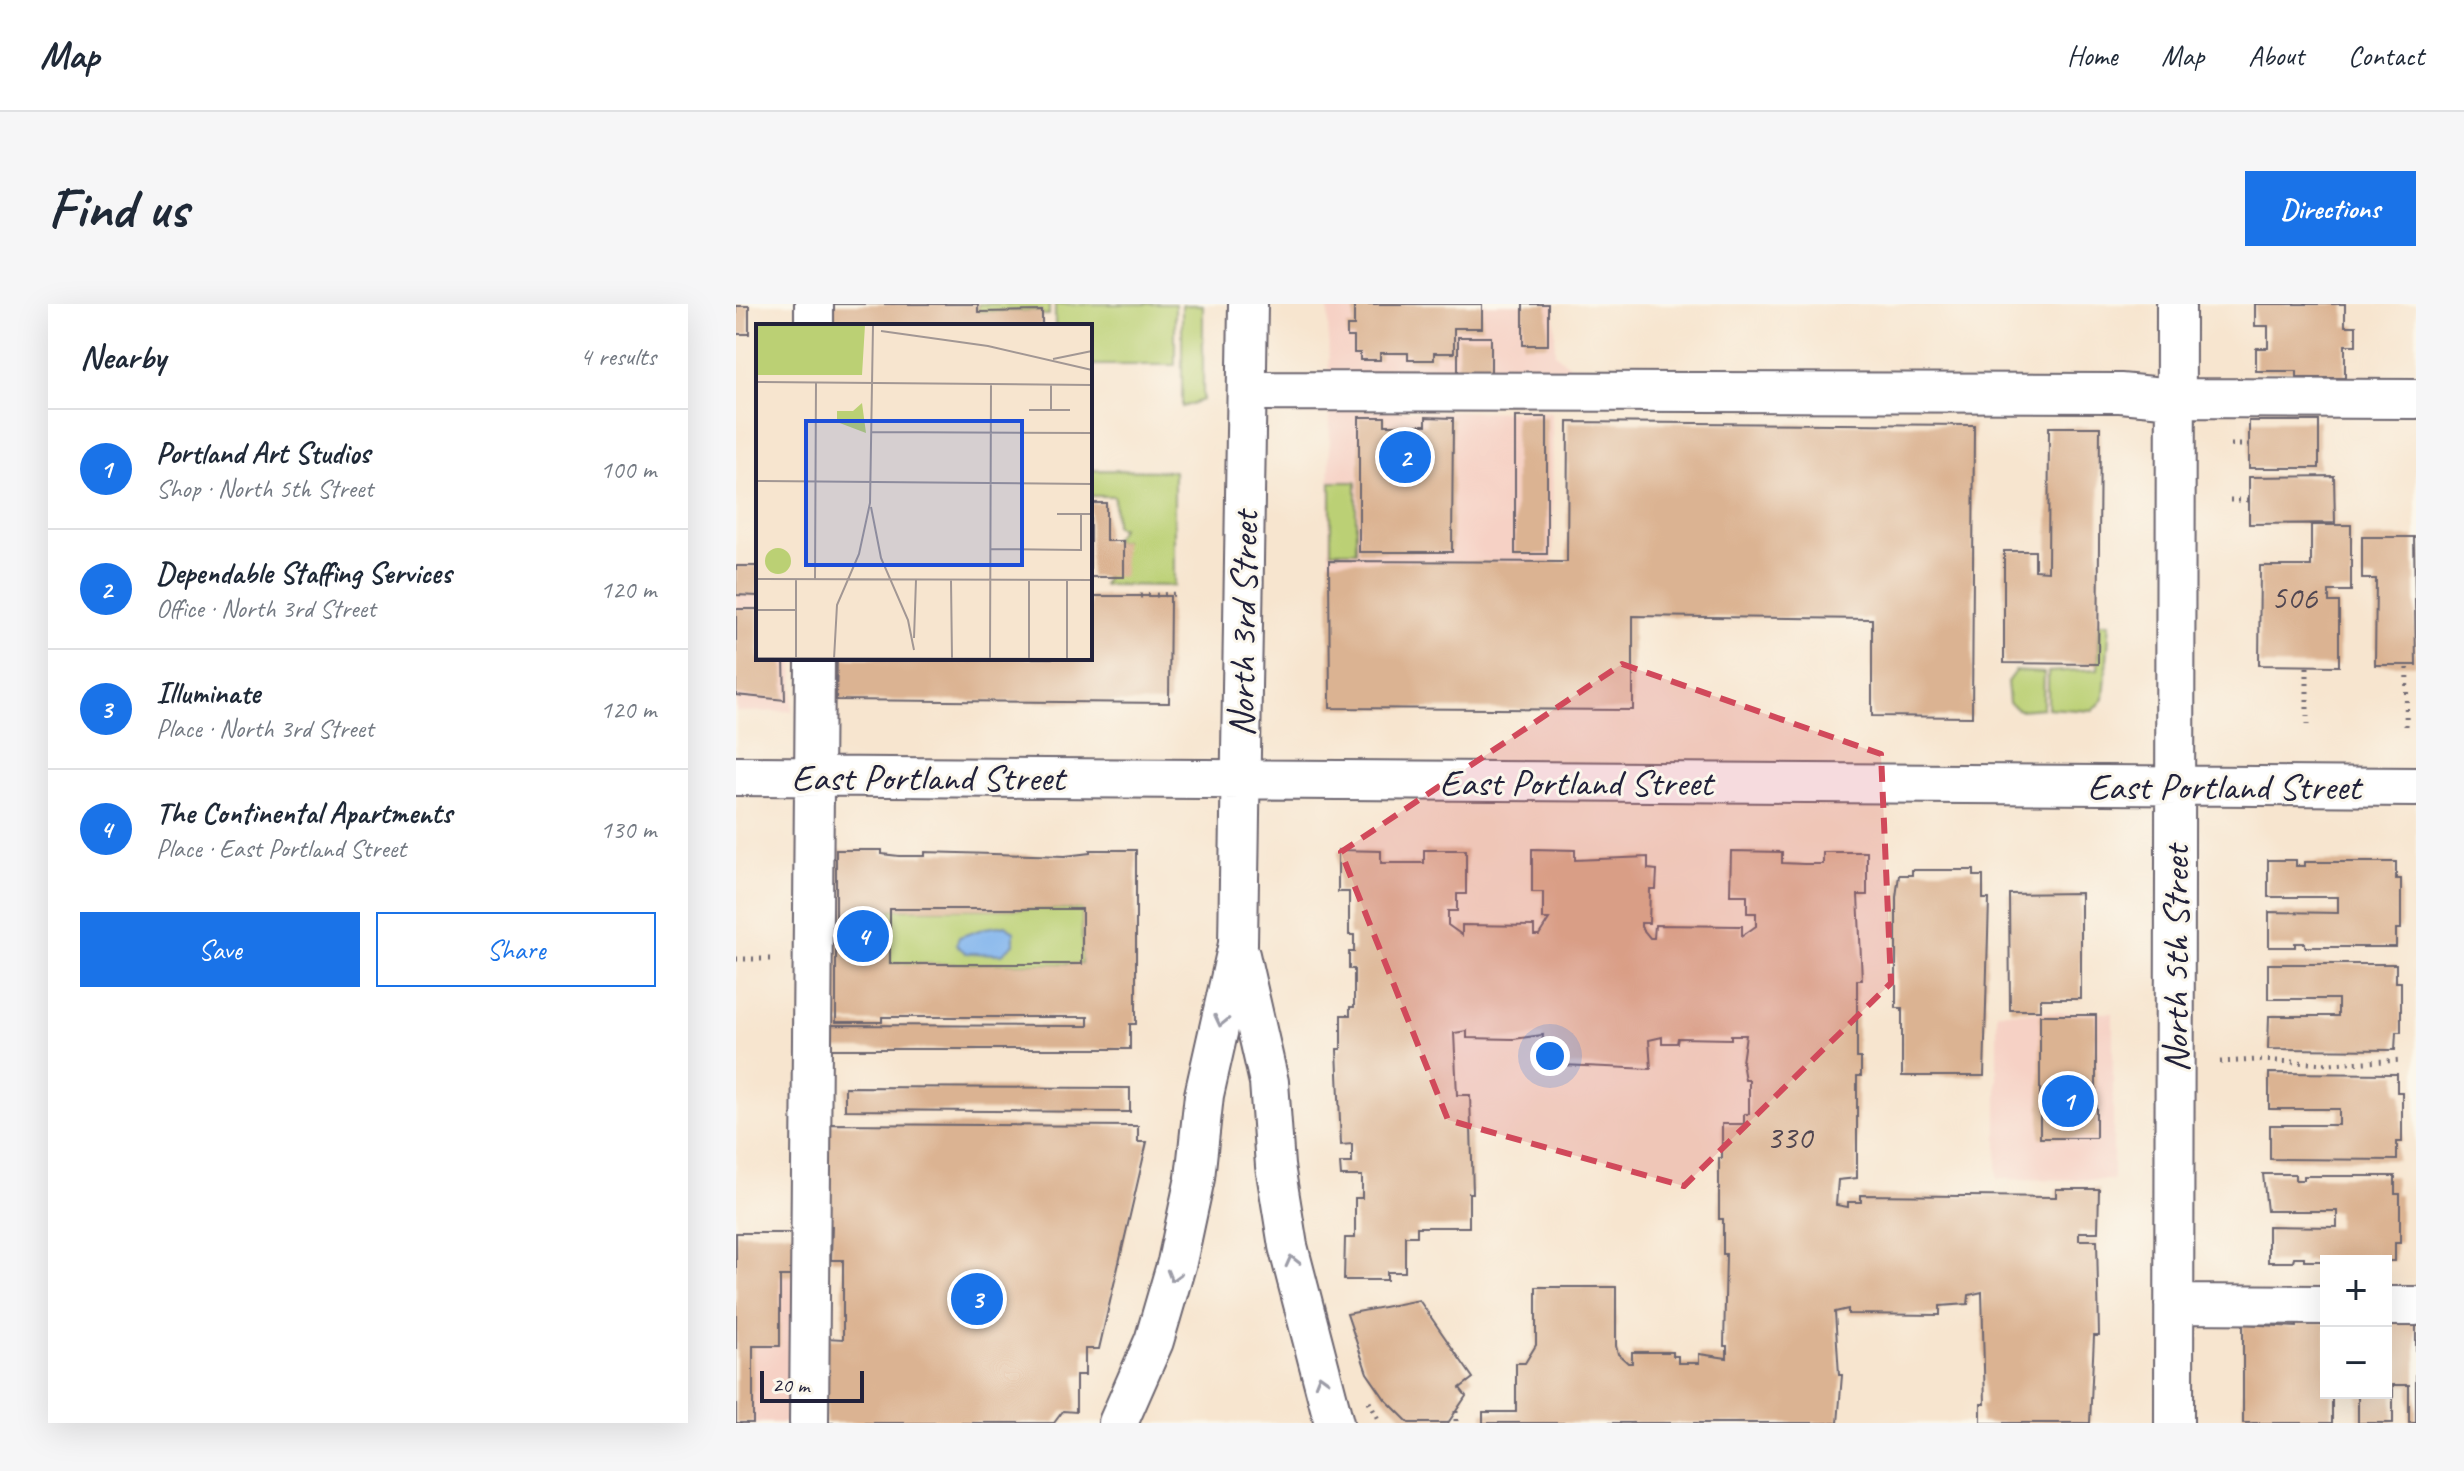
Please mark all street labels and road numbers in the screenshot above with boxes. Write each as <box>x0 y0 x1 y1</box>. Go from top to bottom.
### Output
street label: North 3rd Street <box>1218 507 1269 737</box>
street label: East Portland Street <box>792 754 1068 801</box>
street label: East Portland Street <box>1440 759 1716 806</box>
street label: East Portland Street <box>2088 763 2364 810</box>
street label: North 5th Street <box>2152 842 2199 1073</box>

